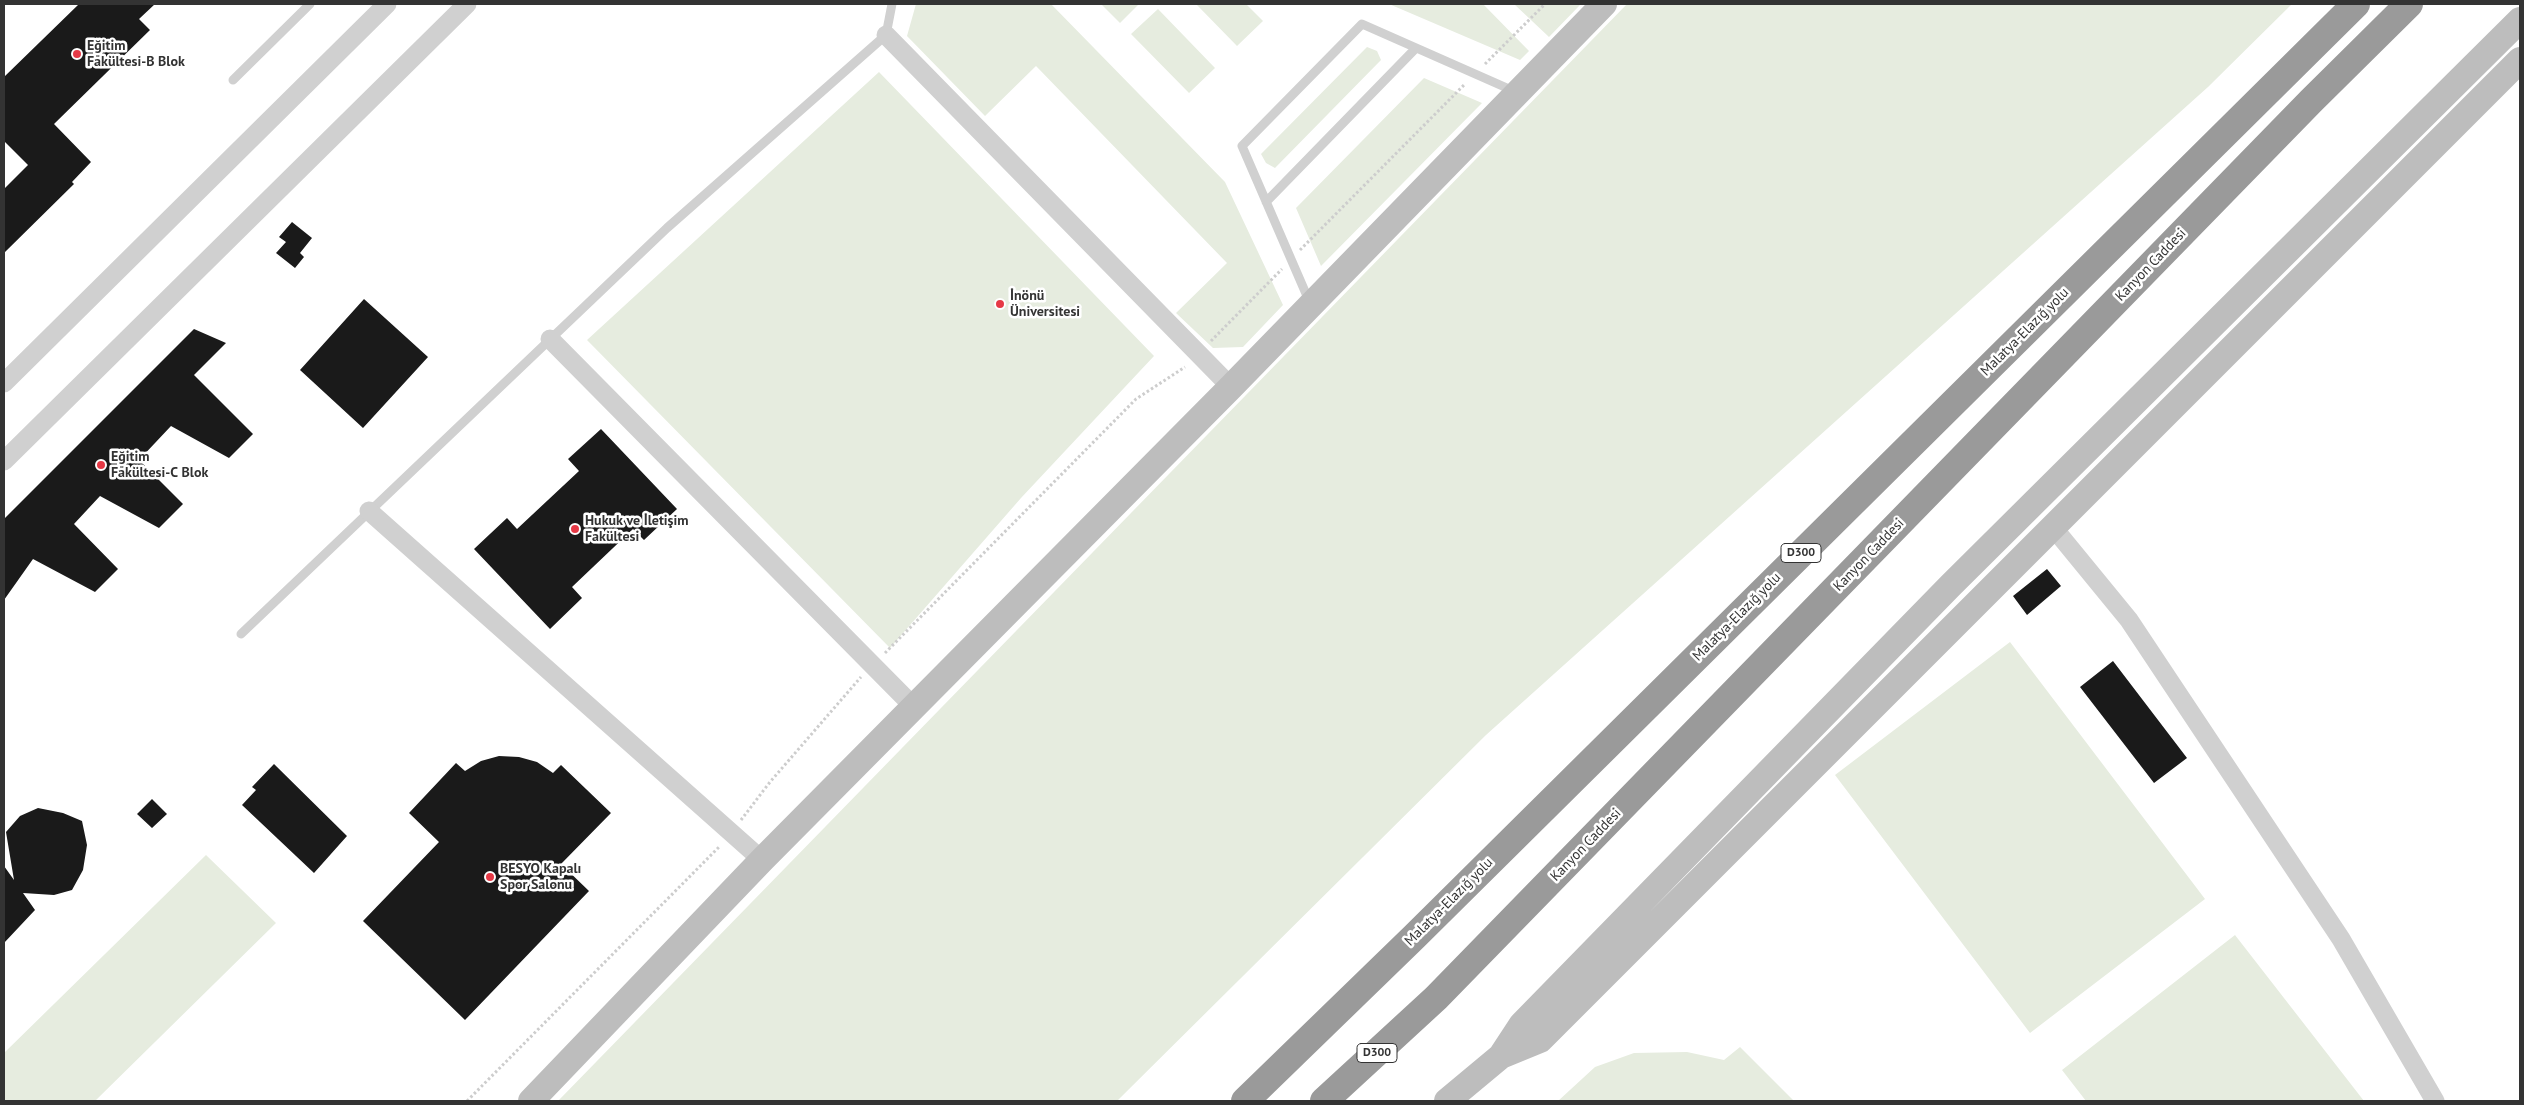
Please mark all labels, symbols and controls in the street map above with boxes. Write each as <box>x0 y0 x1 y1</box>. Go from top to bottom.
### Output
place label: Eğitim Fakültesi-B Blok <box>87 38 185 70</box>
marker: Eğitim Fakültesi-B Blok <box>71 48 83 60</box>
street label: Kanyon Caddesi <box>2112 225 2190 305</box>
street label: Malatya-Elazığ yolu <box>1977 284 2073 380</box>
place label: İnönü Üniversitesi <box>1010 288 1080 321</box>
marker: İnönü Üniversitesi <box>994 298 1006 310</box>
place label: Eğitim Fakültesi-C Blok <box>111 449 208 482</box>
marker: Eğitim Fakültesi-C Blok <box>95 459 107 471</box>
place label: Hukuk ve İletişim Fakültesi <box>585 513 689 546</box>
street label: Kanyon Caddesi <box>1830 515 1908 595</box>
marker: Hukuk ve İletişim Fakültesi <box>569 523 581 535</box>
road number: D300 <box>1781 544 1821 562</box>
street label: Malatya-Elazığ yolu <box>1689 569 1785 665</box>
street label: Kanyon Caddesi <box>1547 805 1625 885</box>
street label: Malatya-Elazığ yolu <box>1401 854 1497 950</box>
place label: BESYO Kapalı Spor Salonu <box>500 861 581 894</box>
marker: BESYO Kapalı Spor Salonu <box>484 871 496 883</box>
road number: D300 <box>1357 1044 1397 1062</box>

